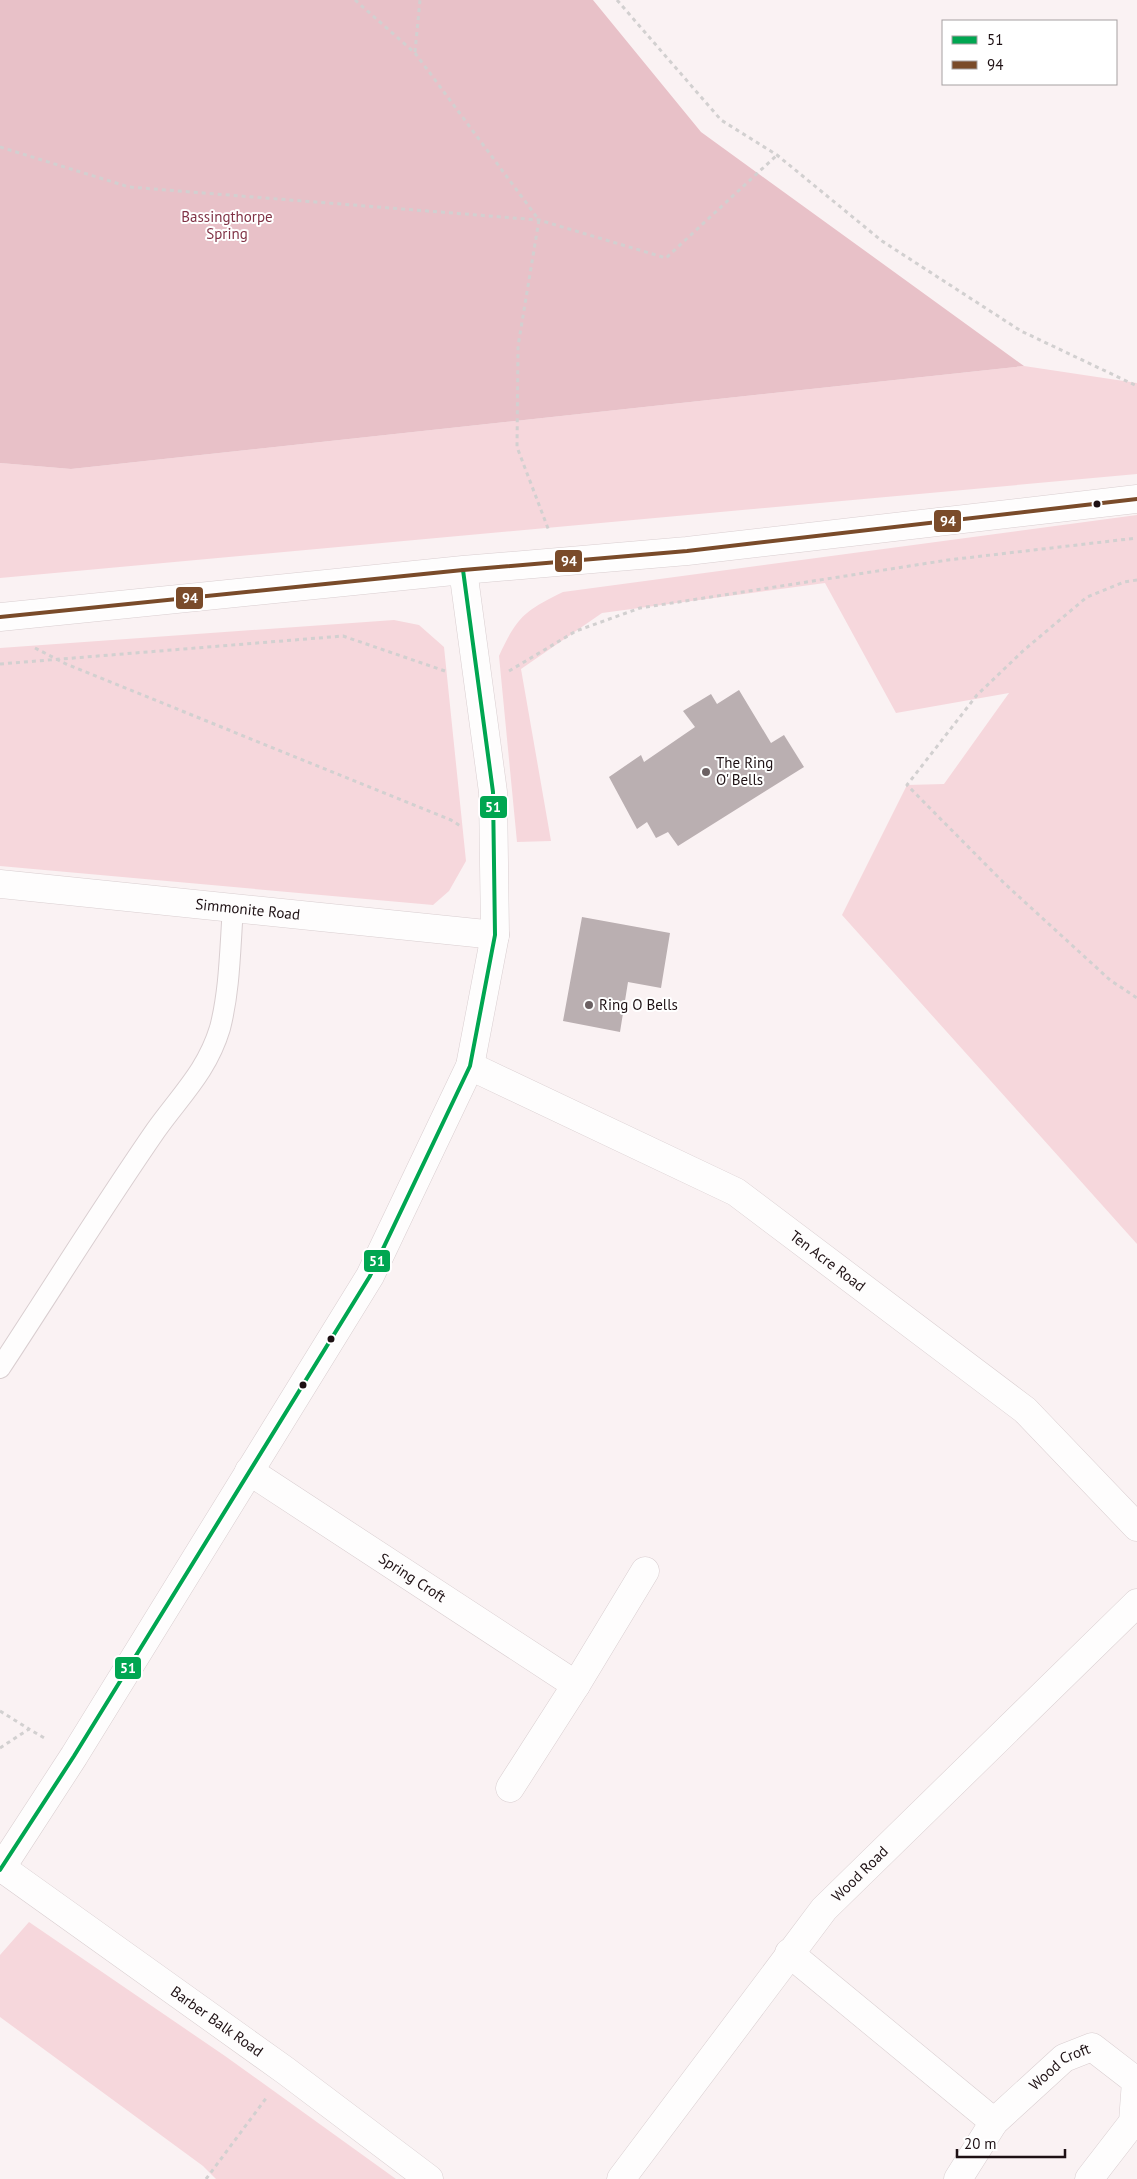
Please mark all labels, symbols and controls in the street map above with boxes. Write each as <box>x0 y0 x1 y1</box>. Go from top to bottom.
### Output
legend <box>942 20 1117 85</box>
text: 51 <box>987 30 1003 49</box>
text: 94 <box>987 55 1003 74</box>
park label: Bassingthorpe Spring <box>181 207 273 243</box>
unlabelled marker <box>1092 499 1102 509</box>
line badge: 94 <box>933 509 962 533</box>
text: 94 <box>940 512 956 530</box>
line badge: 94 <box>554 549 583 573</box>
text: 94 <box>561 552 577 570</box>
line badge: 94 <box>175 586 204 610</box>
text: 94 <box>182 589 198 607</box>
place label: The Ring O' Bells <box>716 753 773 789</box>
marker: The Ring O' Bells <box>700 766 712 778</box>
line badge: 51 <box>479 795 508 819</box>
text: 51 <box>485 798 501 816</box>
street label: Simmonite Road <box>195 894 301 924</box>
place label: Ring O Bells <box>599 995 678 1014</box>
marker: Ring O Bells <box>583 999 595 1011</box>
street label: Ten Acre Road <box>786 1226 869 1295</box>
line badge: 51 <box>363 1249 391 1273</box>
text: 51 <box>369 1252 385 1270</box>
unlabelled marker <box>326 1334 336 1344</box>
unlabelled marker <box>298 1380 308 1390</box>
street label: Spring Croft <box>375 1548 450 1606</box>
line badge: 51 <box>114 1656 142 1680</box>
text: 51 <box>120 1659 136 1677</box>
street label: Wood Road <box>827 1842 892 1905</box>
street label: Barber Balk Road <box>167 1982 267 2061</box>
street label: Wood Croft <box>1025 2039 1093 2094</box>
scale bar <box>957 2126 1064 2158</box>
text: 20 m <box>964 2134 997 2153</box>

